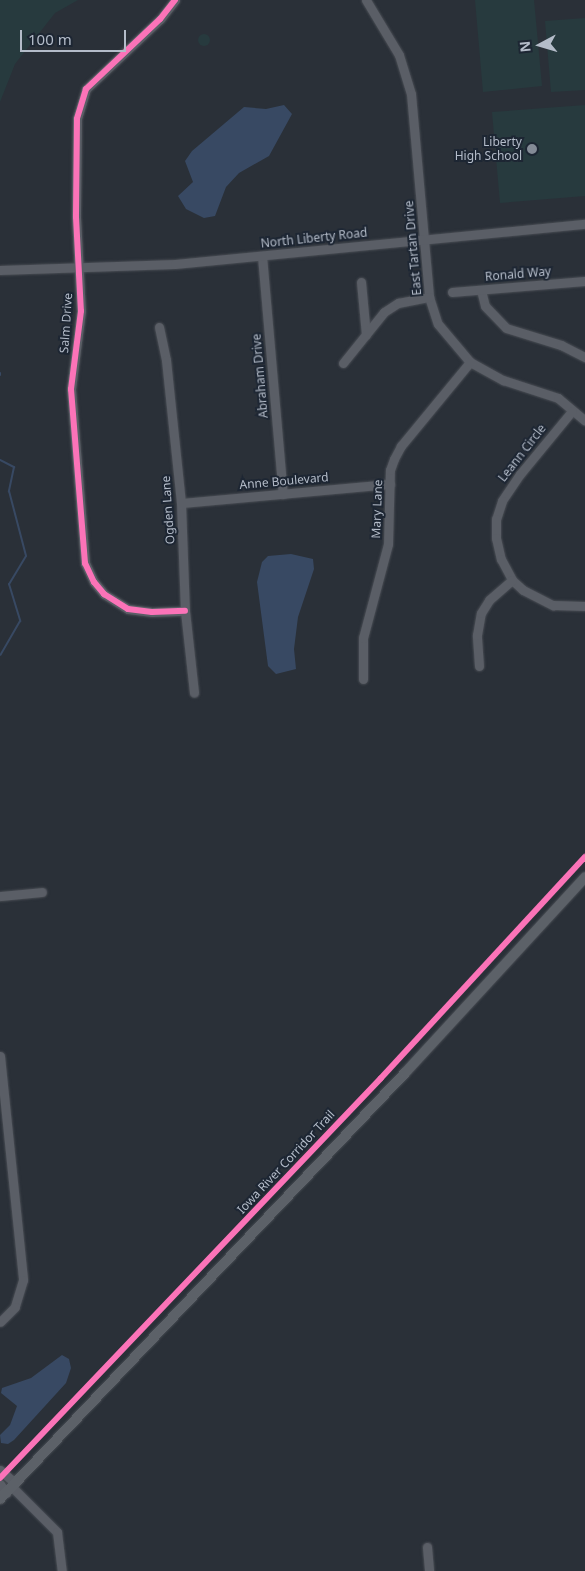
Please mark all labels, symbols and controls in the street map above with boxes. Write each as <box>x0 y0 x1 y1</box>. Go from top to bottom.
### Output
scale bar <box>22 20 129 52</box>
north arrow <box>515 20 565 70</box>
text: 100 m <box>28 29 72 49</box>
text: N <box>515 40 535 53</box>
place label: Liberty High School <box>455 135 522 163</box>
marker: Liberty High School <box>526 143 538 155</box>
street label: East Tartan Drive <box>402 200 424 296</box>
street label: North Liberty Road <box>260 225 368 251</box>
street label: Ronald Way <box>484 264 552 284</box>
street label: Salm Drive <box>57 292 75 354</box>
street label: Abraham Drive <box>249 333 271 419</box>
street label: Leann Circle <box>495 421 549 485</box>
street label: Anne Boulevard <box>239 470 329 492</box>
street label: Ogden Lane <box>158 475 178 545</box>
street label: Mary Lane <box>369 479 385 539</box>
street label: Iowa River Corridor Trail <box>234 1107 338 1217</box>

